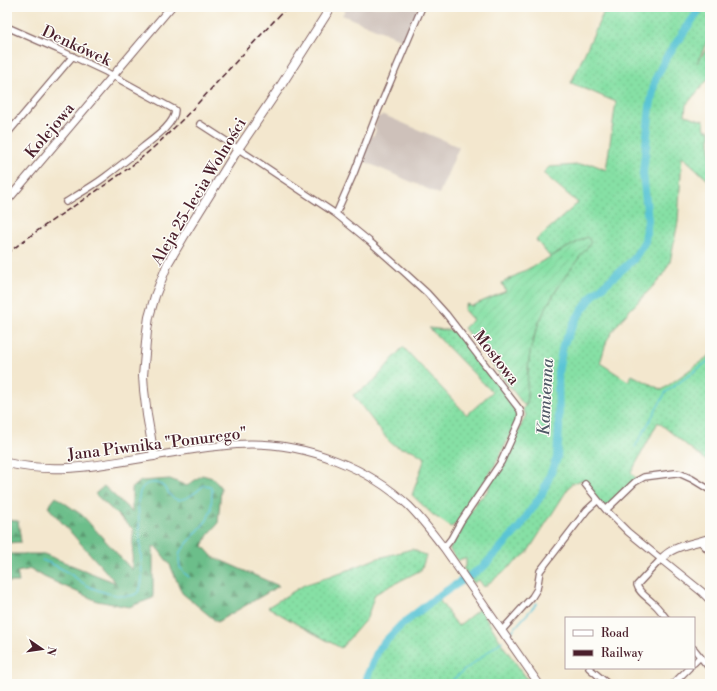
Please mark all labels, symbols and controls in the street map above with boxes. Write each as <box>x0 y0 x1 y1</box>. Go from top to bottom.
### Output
street label: Denkówek <box>39 21 116 71</box>
street label: Kolejowa <box>21 98 79 163</box>
street label: Aleja 25-lecia Wolności <box>146 114 251 270</box>
street label: Mostowa <box>469 326 524 390</box>
water label: Kamienna <box>533 357 559 436</box>
street label: Jana Piwnika "Ponurego" <box>65 423 248 465</box>
legend <box>565 617 695 669</box>
text: Road <box>601 626 629 641</box>
north arrow <box>22 629 62 669</box>
text: N <box>43 645 59 657</box>
text: Railway <box>601 646 643 661</box>

